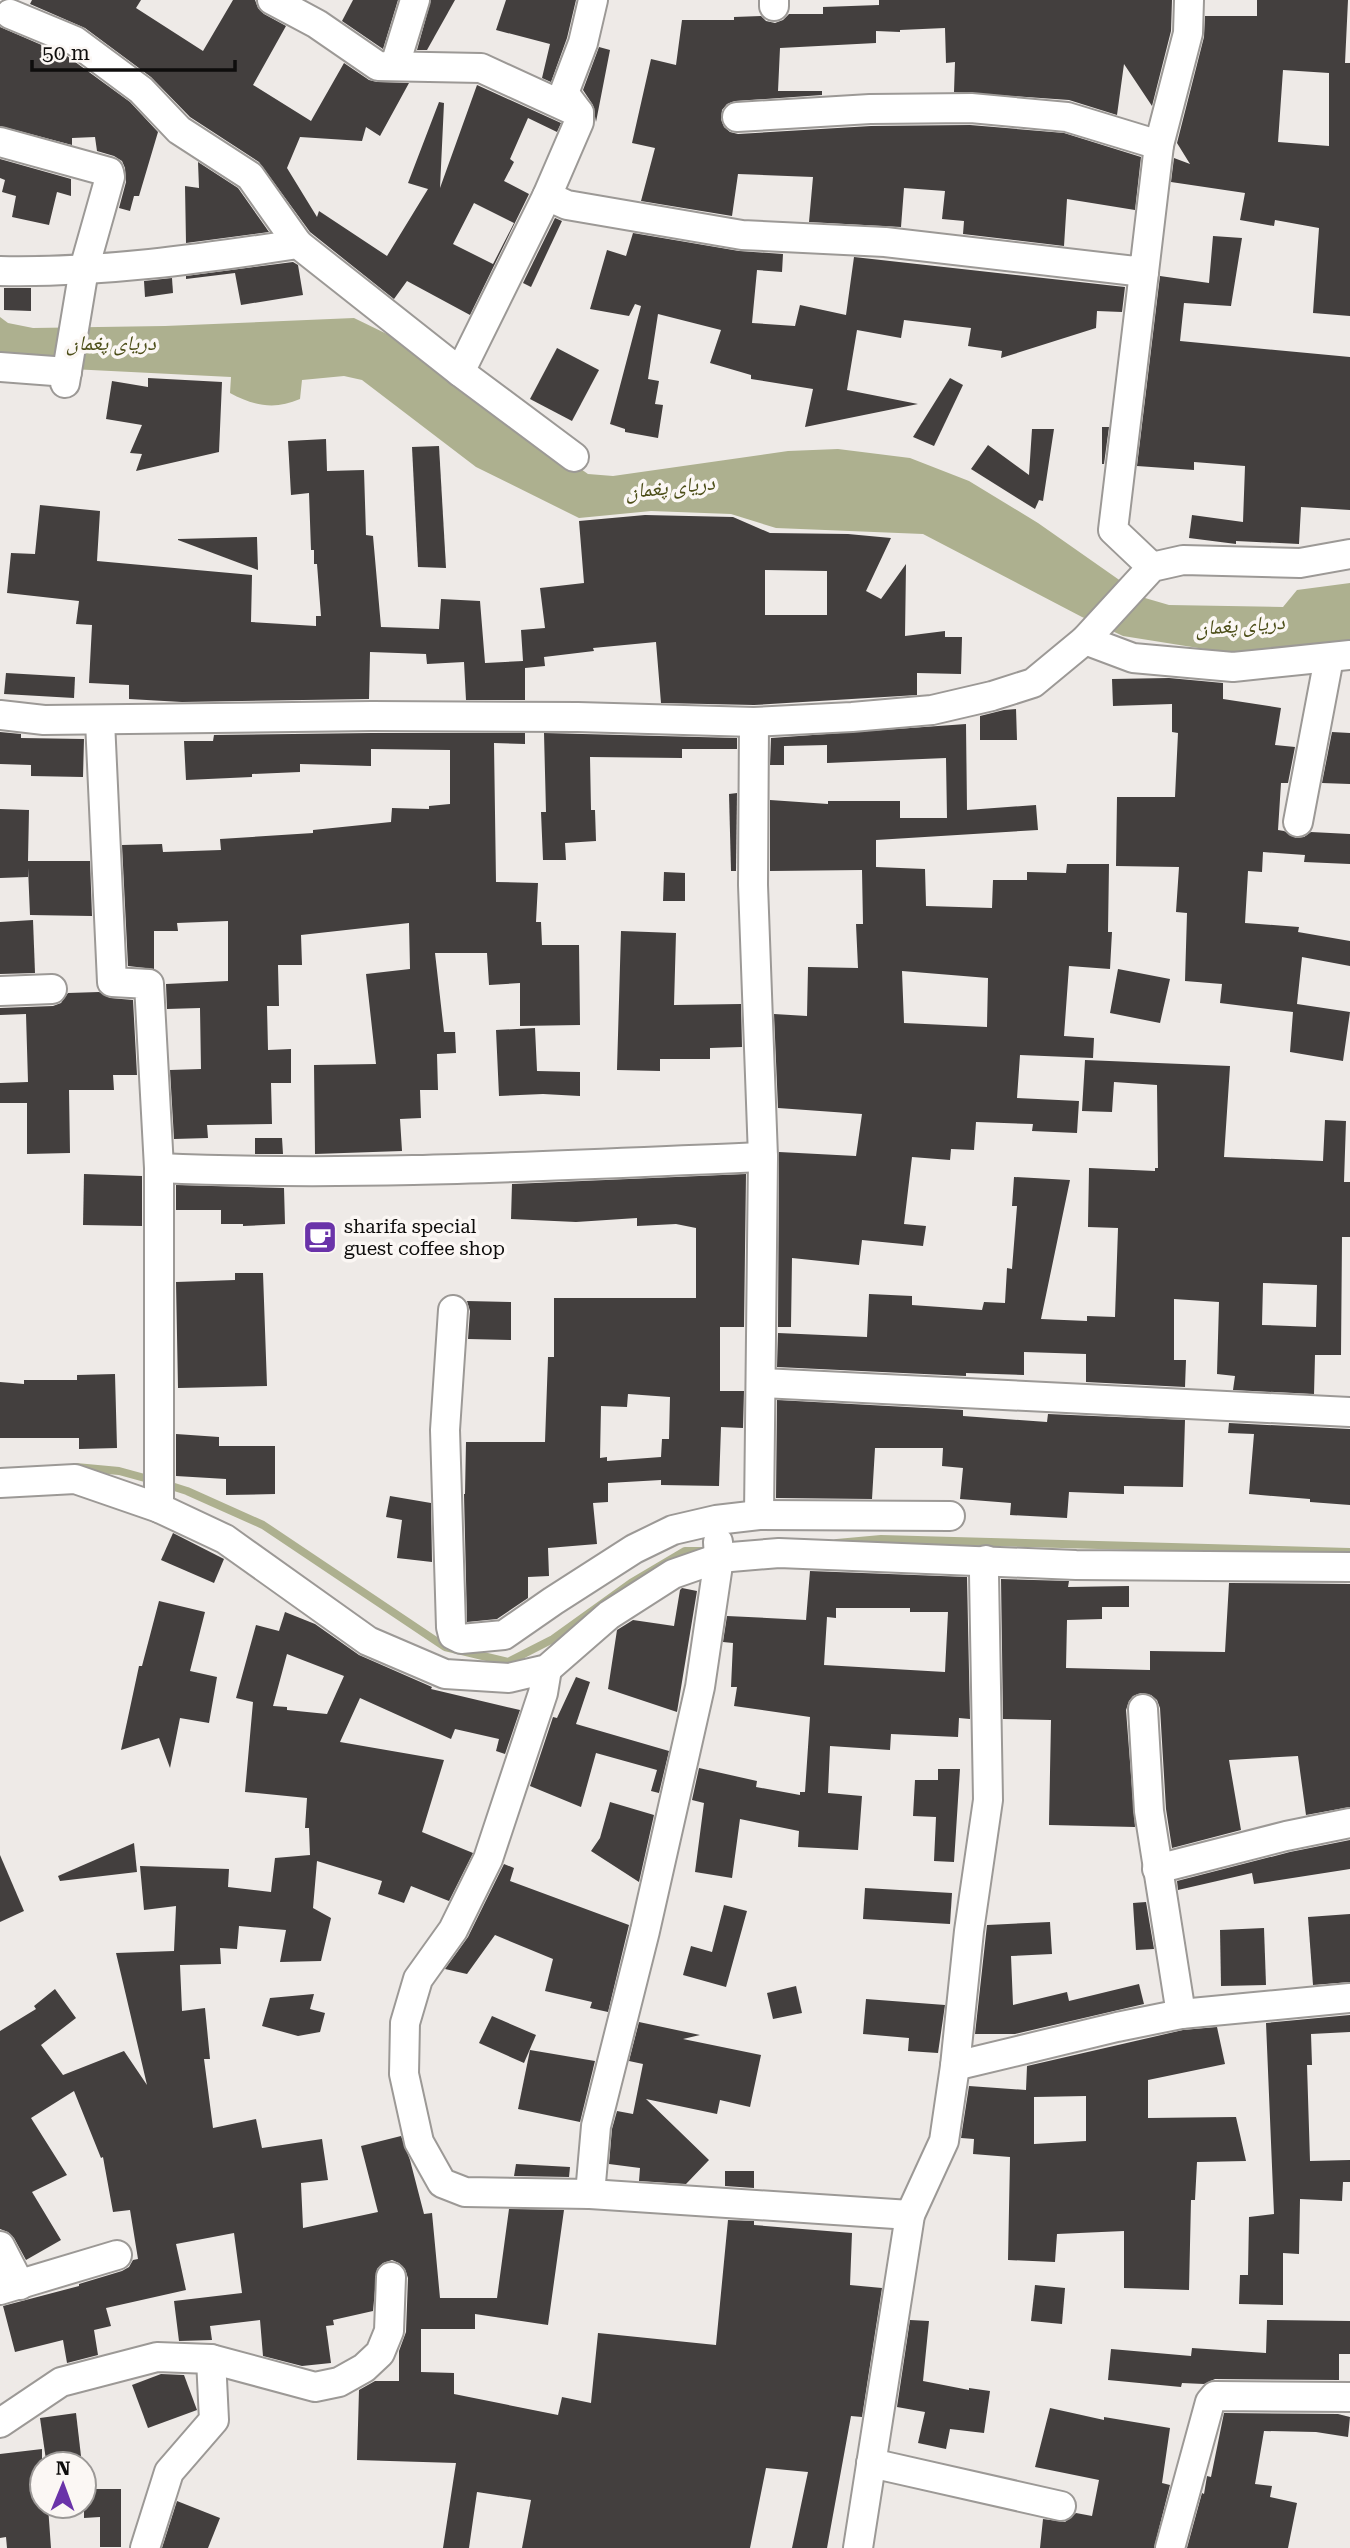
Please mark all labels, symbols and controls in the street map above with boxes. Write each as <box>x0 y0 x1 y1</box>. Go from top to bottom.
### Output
scale bar <box>32 28 234 72</box>
text: 50 m <box>42 41 90 65</box>
water label: دریای پغمان <box>66 331 156 356</box>
water label: دریای پغمان <box>624 470 716 505</box>
water label: دریای پغمان <box>1194 610 1286 641</box>
place label: sharifa special guest coffee shop <box>344 1215 505 1260</box>
cafe icon: sharifa special guest coffee shop <box>301 1218 339 1256</box>
north arrow <box>28 2450 98 2520</box>
text: N <box>56 2457 71 2480</box>

